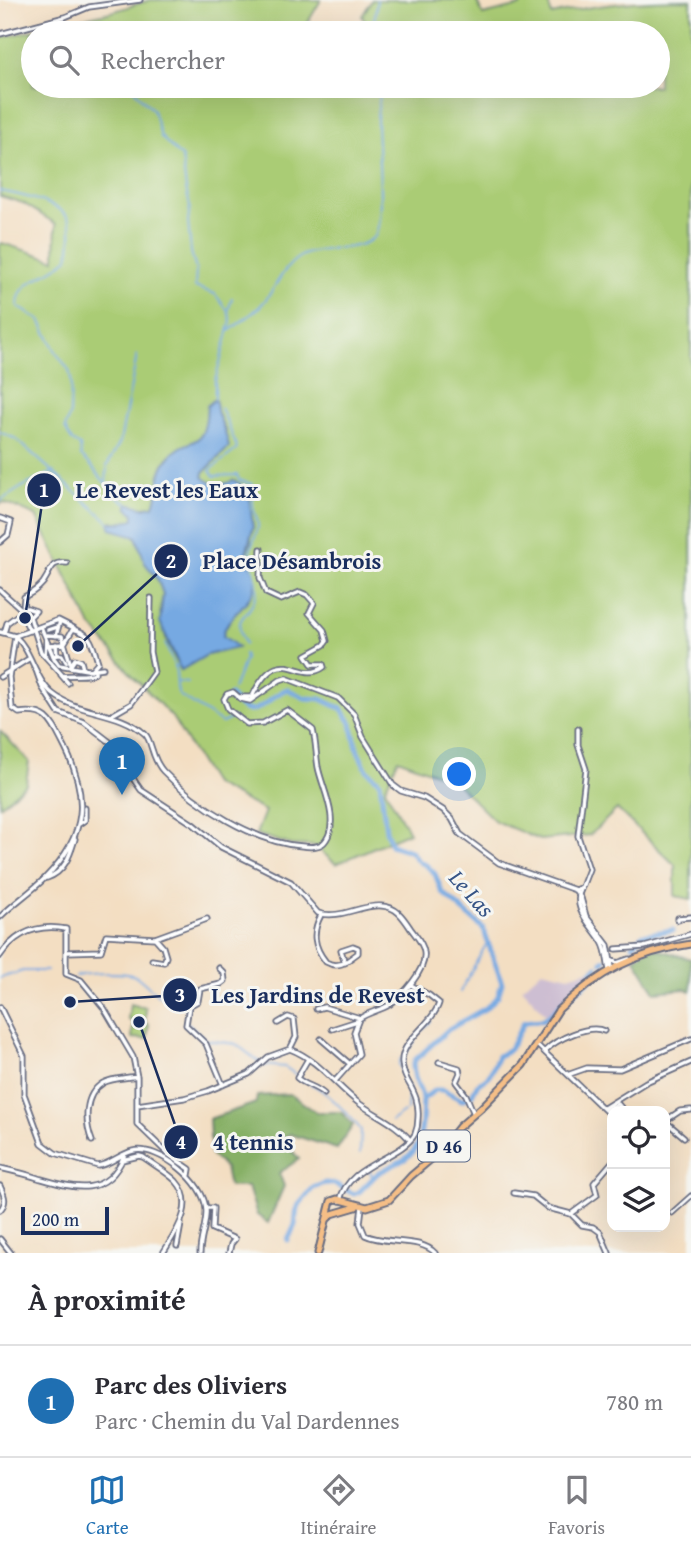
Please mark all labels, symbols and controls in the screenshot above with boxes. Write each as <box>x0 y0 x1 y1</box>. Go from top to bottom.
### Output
search box <box>21 21 670 98</box>
text: Rechercher <box>101 40 225 79</box>
icon: search <box>45 41 83 79</box>
callout: Le Revest les Eaux <box>27 468 273 512</box>
text: Le Revest les Eaux <box>76 473 258 506</box>
text: 1 <box>39 474 49 505</box>
callout: Place Désambrois <box>154 539 396 583</box>
text: Place Désambrois <box>203 544 382 577</box>
text: 2 <box>166 545 176 576</box>
pin: 1 <box>99 737 145 795</box>
your location <box>442 757 476 791</box>
water label: Le Las <box>441 861 503 925</box>
callout: Les Jardins de Revest <box>162 973 439 1017</box>
text: Les Jardins de Revest <box>211 978 425 1011</box>
text: 3 <box>175 979 185 1010</box>
map controls <box>607 1106 670 1232</box>
button: locate <box>607 1106 670 1169</box>
callout: 4 tennis <box>164 1120 308 1164</box>
text: 4 tennis <box>212 1125 294 1158</box>
text: 4 <box>176 1126 187 1157</box>
road number: D 46 <box>418 1130 470 1162</box>
button: layers <box>607 1169 670 1232</box>
scale bar <box>21 1204 108 1236</box>
text: 200 m <box>32 1205 79 1233</box>
text: À proximité <box>28 1277 186 1321</box>
text: Parc des Oliviers <box>95 1365 287 1404</box>
text: 1 <box>45 1385 57 1418</box>
text: 780 m <box>606 1385 663 1418</box>
text: Parc · Chemin du Val Dardennes <box>95 1404 400 1437</box>
tab: Carte <box>86 1471 129 1541</box>
tab: Itinéraire <box>301 1471 376 1541</box>
tab: Favoris <box>548 1471 605 1541</box>

